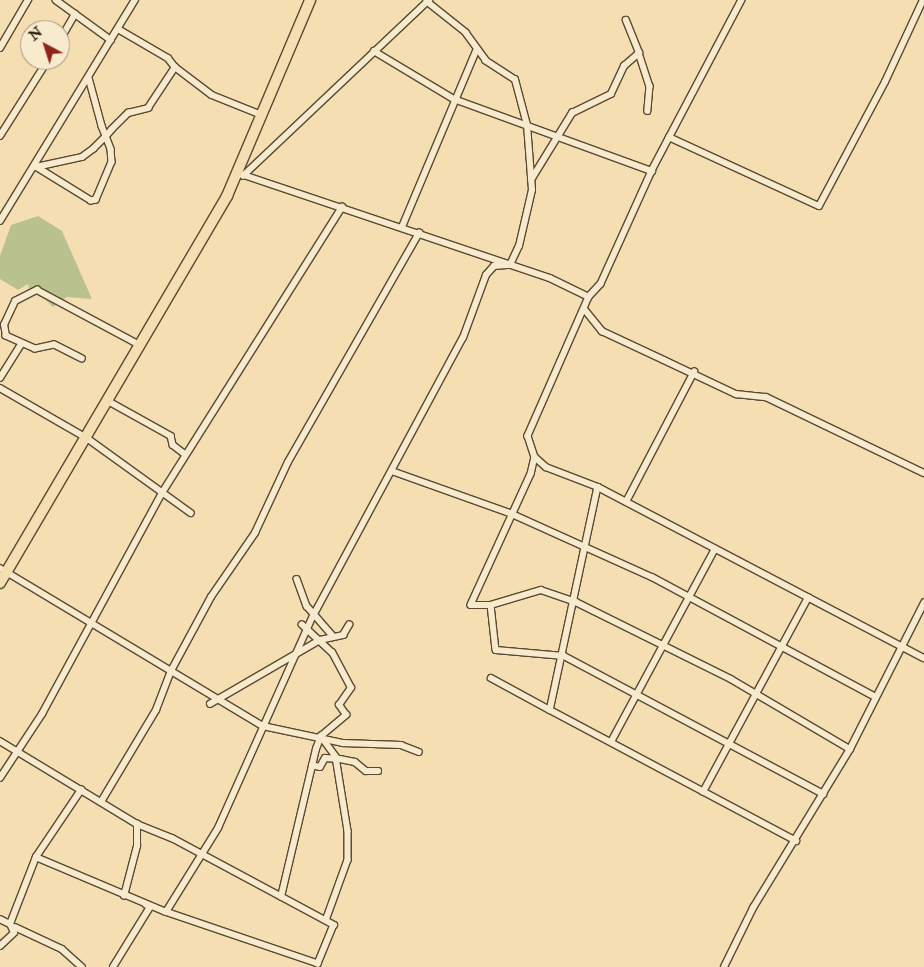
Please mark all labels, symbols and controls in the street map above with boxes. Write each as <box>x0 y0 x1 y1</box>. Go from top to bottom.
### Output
north arrow <box>20 20 70 70</box>
text: N <box>25 23 46 44</box>

